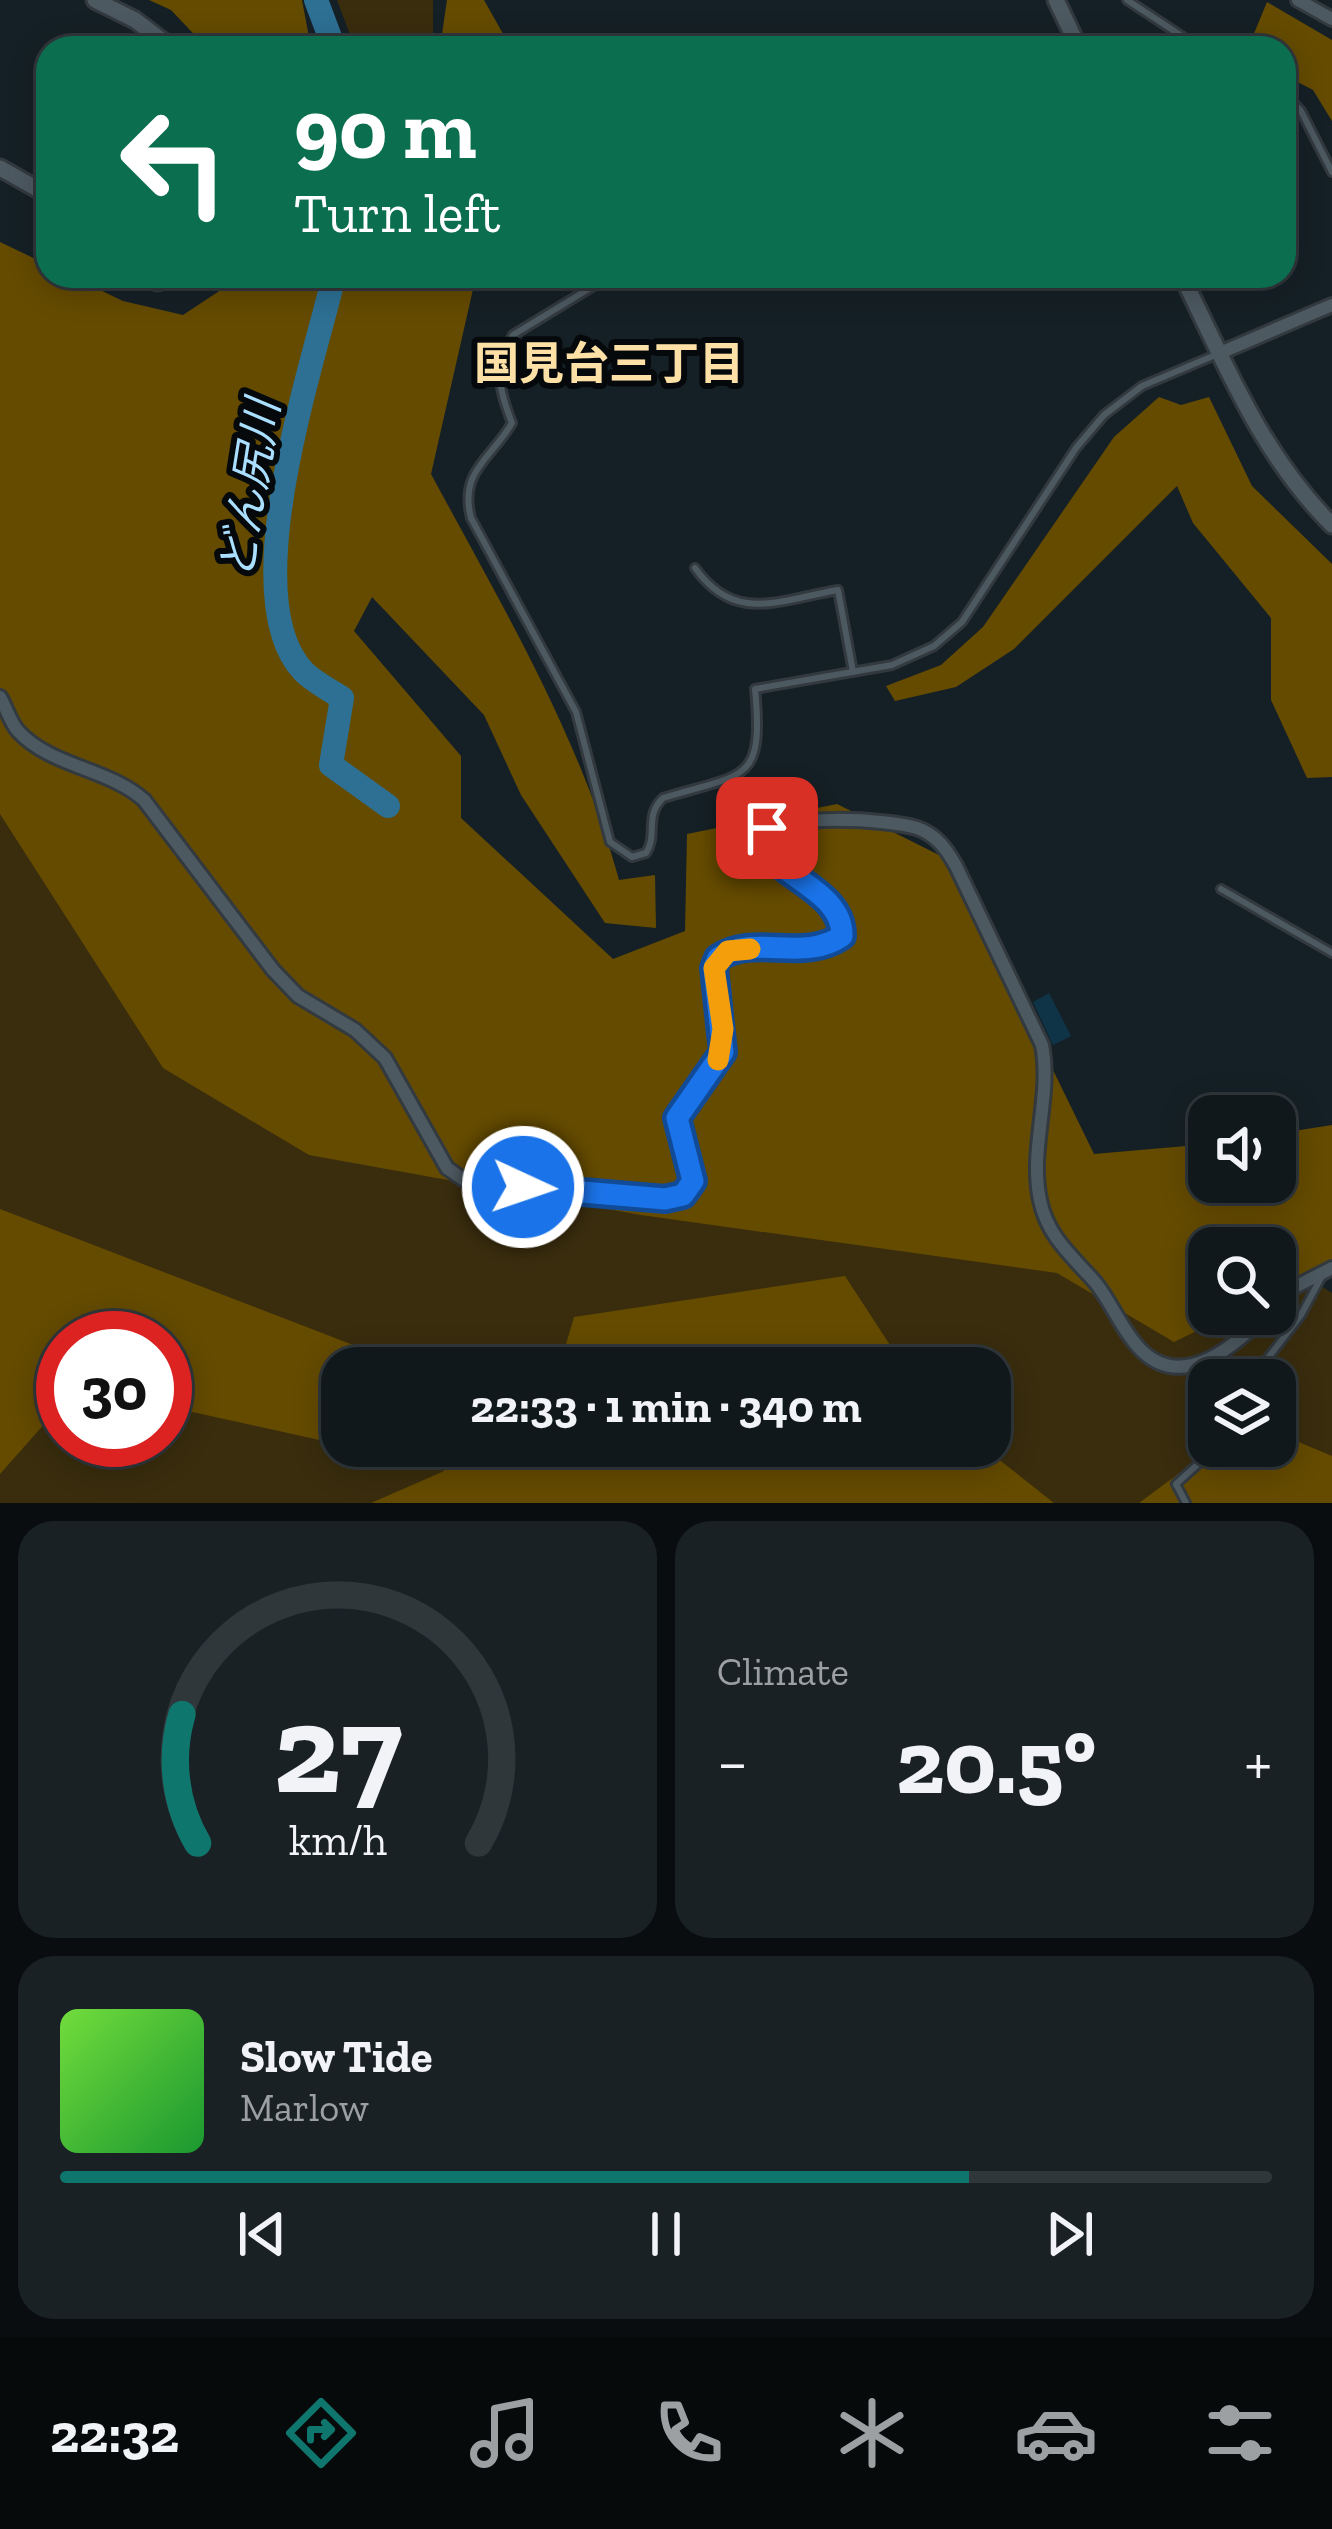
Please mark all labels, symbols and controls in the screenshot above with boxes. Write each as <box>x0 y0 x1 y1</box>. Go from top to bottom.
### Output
text: 90 m <box>294 79 477 180</box>
icon: left <box>96 84 252 240</box>
text: Turn left <box>294 181 501 246</box>
district label: 国見台三丁目 <box>474 337 744 391</box>
water label: どん尻川 <box>209 392 291 582</box>
pin <box>716 777 818 879</box>
icon: arrive <box>734 795 800 861</box>
map controls <box>1188 1095 1296 1467</box>
button: sound <box>1188 1095 1296 1203</box>
position arrow <box>460 1124 586 1250</box>
button: search <box>1188 1227 1296 1335</box>
speed limit sign: 30 <box>36 1311 192 1467</box>
button: layers <box>1188 1359 1296 1467</box>
text: 22:33 · 1 min · 340 m <box>470 1380 862 1434</box>
text: Climate <box>717 1648 849 1695</box>
text: 27 <box>273 1674 402 1824</box>
text: 20.5° <box>896 1708 1096 1816</box>
text: − <box>717 1723 748 1802</box>
text: + <box>1244 1723 1272 1802</box>
text: km/h <box>289 1814 386 1865</box>
text: Slow Tide <box>240 2030 433 2084</box>
text: Marlow <box>240 2084 369 2131</box>
icon: previous <box>229 2201 295 2267</box>
icon: pause <box>633 2201 699 2267</box>
icon: next <box>1037 2201 1103 2267</box>
icon: directions <box>279 2391 363 2475</box>
icon: music <box>463 2391 547 2475</box>
icon: phone <box>647 2391 731 2475</box>
icon: climate <box>830 2391 914 2475</box>
icon: car <box>1014 2391 1098 2475</box>
icon: filters <box>1198 2391 1282 2475</box>
text: 22:32 <box>50 2401 179 2466</box>

